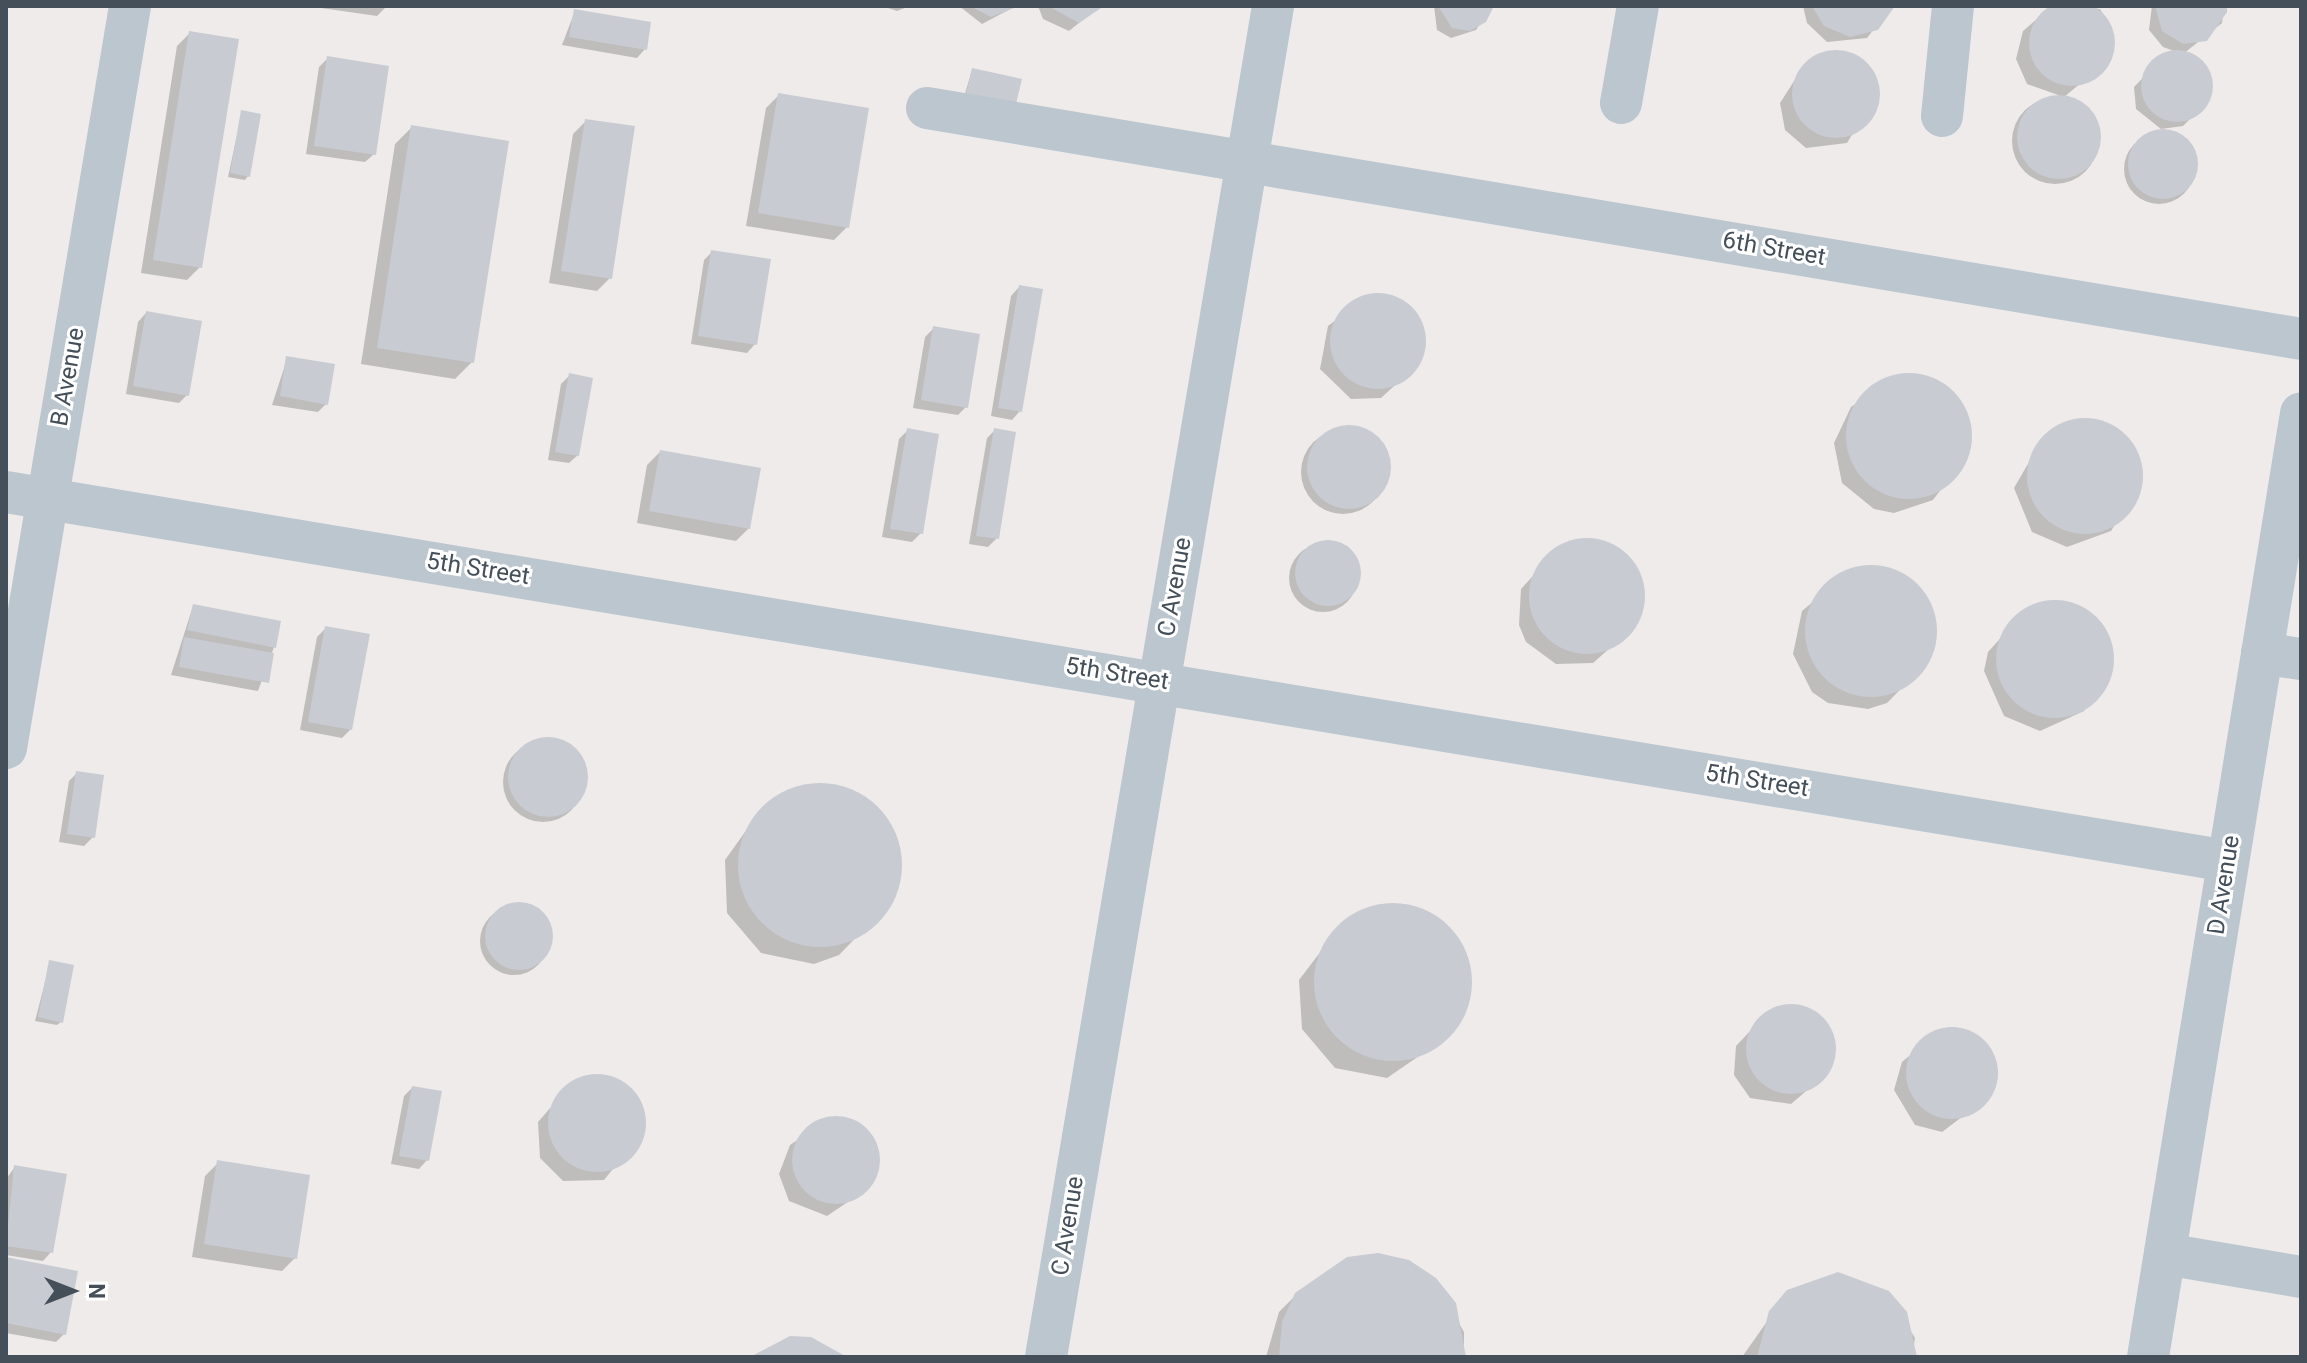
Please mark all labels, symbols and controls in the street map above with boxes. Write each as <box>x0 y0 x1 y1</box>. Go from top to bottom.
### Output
street label: 6th Street <box>1720 226 1828 272</box>
street label: B Avenue <box>45 326 91 428</box>
street label: C Avenue <box>1152 535 1198 639</box>
street label: 5th Street <box>424 547 532 591</box>
street label: 5th Street <box>1063 652 1171 696</box>
street label: 5th Street <box>1703 759 1811 803</box>
street label: D Avenue <box>2202 833 2246 937</box>
street label: C Avenue <box>1046 1174 1090 1278</box>
north arrow <box>32 1251 112 1331</box>
text: N <box>84 1283 109 1299</box>

